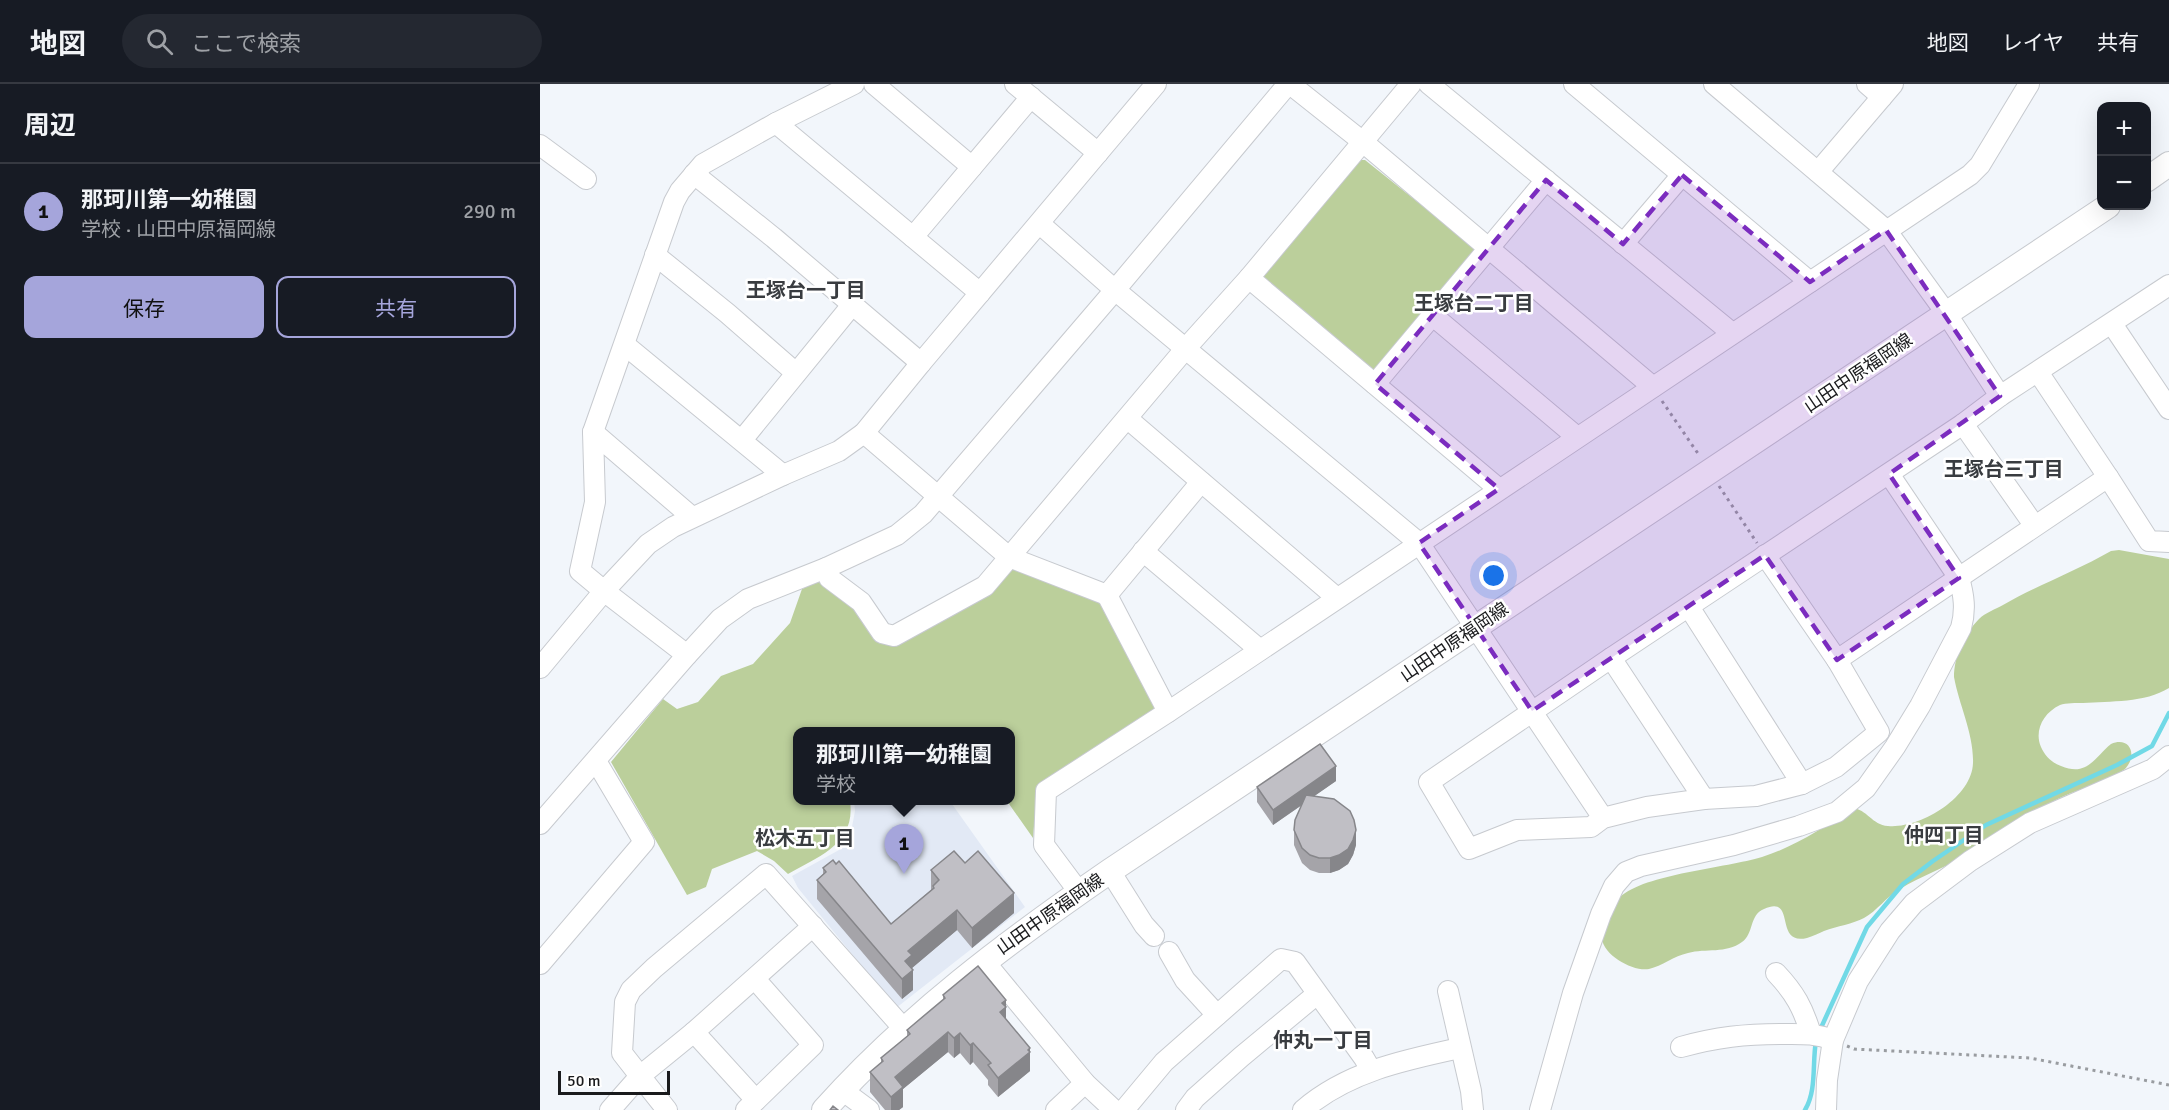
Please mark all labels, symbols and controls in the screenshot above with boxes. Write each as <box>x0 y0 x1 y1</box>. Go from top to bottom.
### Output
search box <box>122 14 542 68</box>
icon: search <box>143 25 176 58</box>
text: 地図 <box>30 27 86 61</box>
text: ここで検索 <box>191 30 301 57</box>
text: 地図 <box>1927 30 1969 56</box>
text: レイヤ <box>2002 30 2064 56</box>
text: 共有 <box>2097 30 2139 56</box>
map controls <box>2097 102 2151 210</box>
button: + <box>2097 102 2151 156</box>
text: 周辺 <box>24 110 76 142</box>
button: − <box>2097 156 2151 210</box>
text: 那珂川第一幼稚園 <box>81 186 257 213</box>
text: 1 <box>38 199 49 224</box>
text: 290 m <box>463 199 516 224</box>
text: 学校 · 山田中原福岡線 <box>81 217 276 242</box>
button: 保存 <box>24 276 264 338</box>
button: 共有 <box>276 276 516 338</box>
district label: 王塚台一丁目 <box>746 278 866 303</box>
district label: 王塚台二丁目 <box>1414 291 1534 316</box>
street label: 山田中原福岡線 <box>1800 329 1916 417</box>
district label: 王塚台三丁目 <box>1944 457 2064 482</box>
your location <box>1479 561 1508 590</box>
street label: 山田中原福岡線 <box>1396 598 1512 686</box>
popup <box>793 727 1015 805</box>
text: 那珂川第一幼稚園 <box>816 741 992 768</box>
text: 学校 <box>816 772 856 797</box>
district label: 仲四丁目 <box>1904 823 1984 848</box>
pin: 1 <box>884 824 924 874</box>
district label: 松木五丁目 <box>755 826 855 851</box>
street label: 山田中原福岡線 <box>992 869 1108 959</box>
district label: 仲丸一丁目 <box>1273 1028 1373 1053</box>
scale bar <box>558 1068 670 1096</box>
text: 50 m <box>567 1071 601 1091</box>

